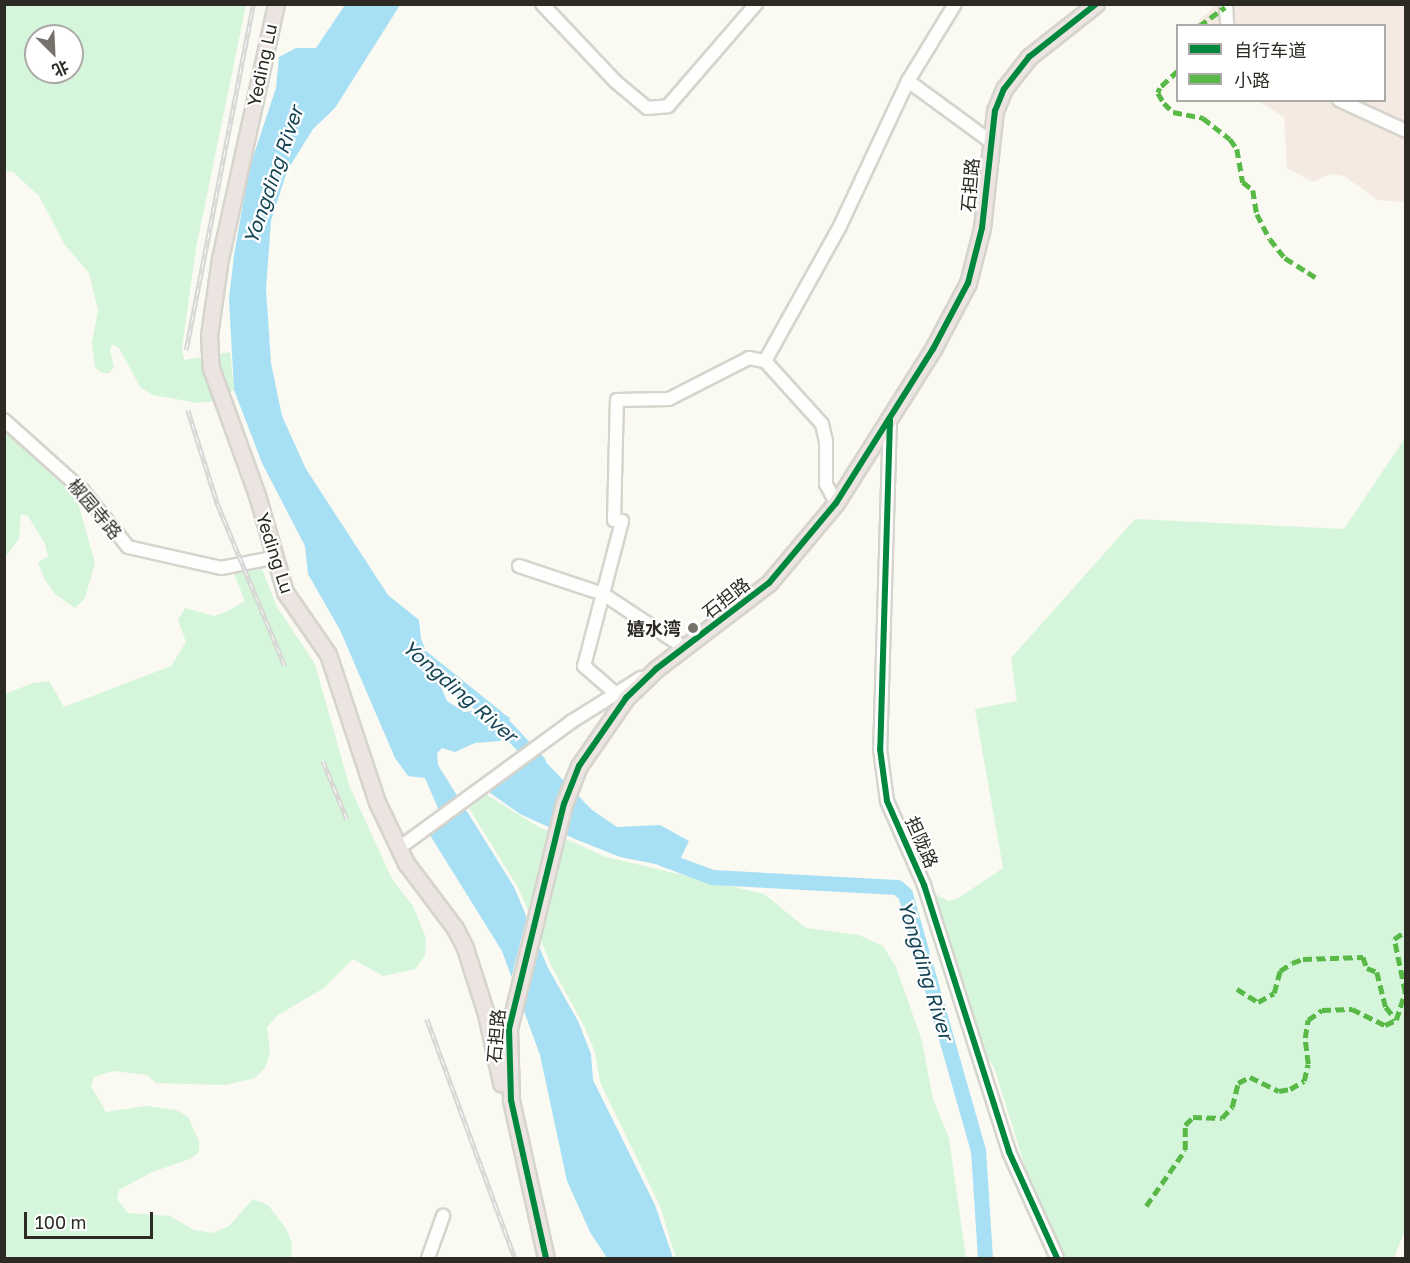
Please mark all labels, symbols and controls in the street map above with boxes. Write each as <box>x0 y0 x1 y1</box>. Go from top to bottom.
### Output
street label: Yeding Lu <box>243 22 281 108</box>
north arrow <box>24 24 84 84</box>
legend <box>1176 24 1386 102</box>
text: 自行车道 <box>1234 39 1306 61</box>
text: 北 <box>49 56 72 81</box>
text: 小路 <box>1234 69 1270 91</box>
water label: Yongding River <box>238 103 308 247</box>
street label: 石担路 <box>957 157 983 213</box>
street label: 椒园寺路 <box>64 474 126 544</box>
street label: Yeding Lu <box>252 510 298 596</box>
street label: 石担路 <box>698 573 754 623</box>
place label: 嬉水湾 <box>627 617 681 639</box>
marker: 嬉水湾 <box>686 621 700 635</box>
water label: Yongding River <box>398 635 522 747</box>
street label: 担陇路 <box>901 813 943 871</box>
water label: Yongding River <box>893 898 959 1042</box>
street label: 石担路 <box>483 1008 509 1064</box>
scale bar <box>27 1200 156 1238</box>
text: 100 m <box>35 1211 86 1233</box>

